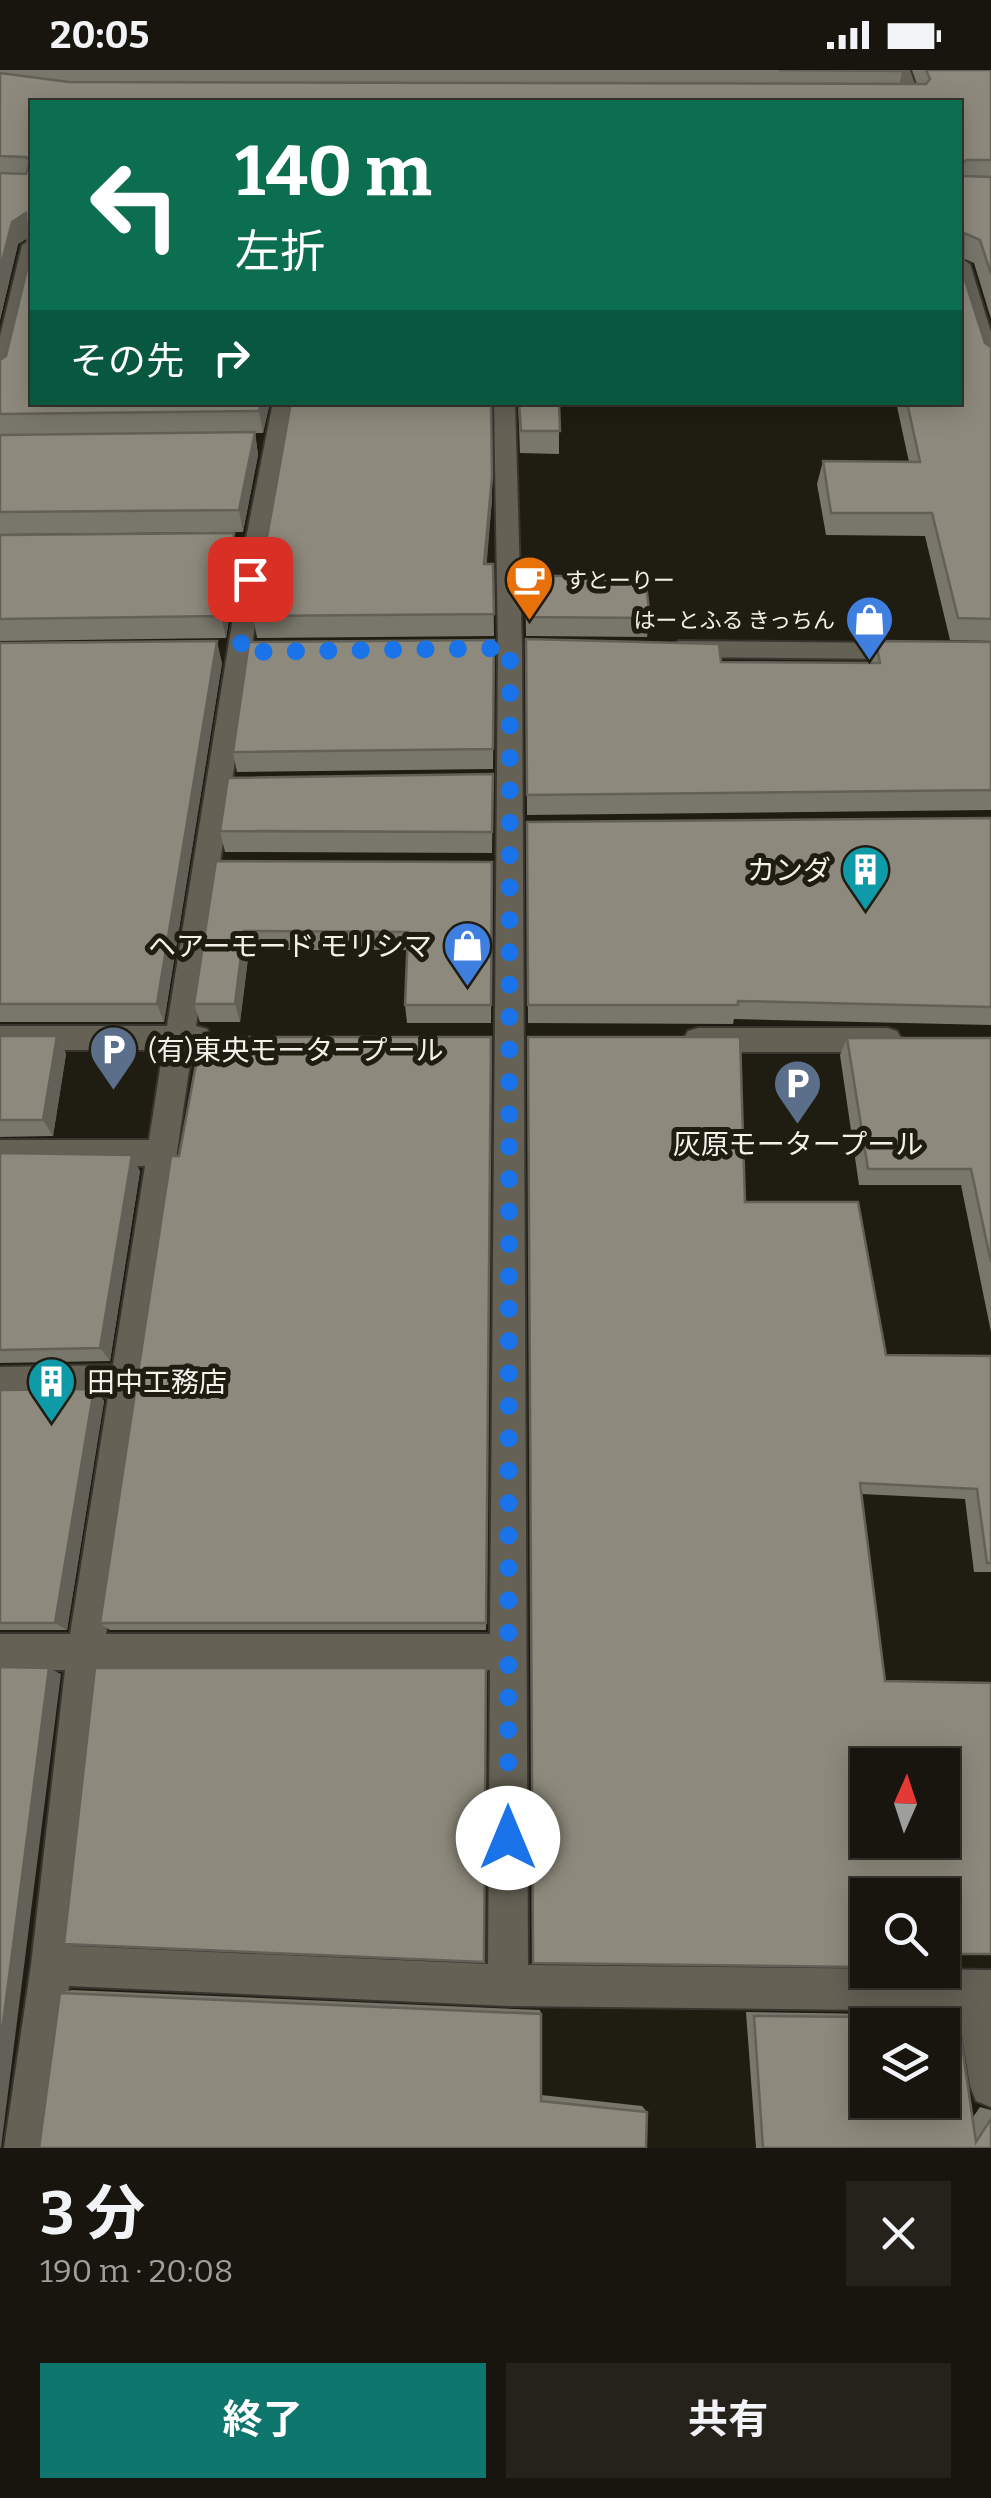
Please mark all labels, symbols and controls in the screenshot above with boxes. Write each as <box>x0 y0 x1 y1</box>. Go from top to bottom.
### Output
text: 20:05 <box>50 12 149 58</box>
text: 140 m <box>235 130 432 214</box>
icon: left <box>70 140 200 270</box>
text: 左折 <box>235 225 325 279</box>
icon: right <box>204 330 259 385</box>
text: その先 <box>70 338 184 384</box>
pin <box>208 537 293 622</box>
icon: arrive <box>223 552 278 607</box>
cafe icon: すとーりー <box>504 554 556 622</box>
place label: すとーりー <box>565 567 675 594</box>
shop icon: はーとふる きっちん <box>844 594 896 662</box>
place label: はーとふる きっちん <box>633 607 835 634</box>
building icon: カンダ <box>840 844 892 912</box>
place label: カンダ <box>747 854 831 887</box>
shop icon: ヘアーモード モリシマ <box>441 920 493 988</box>
place label: ヘアーモード モリシマ <box>148 930 432 963</box>
parking icon: (有)東央モータープール <box>87 1024 139 1092</box>
place label: (有)東央モータープール <box>148 1034 444 1067</box>
parking icon: 灰原モータープール <box>772 1058 824 1126</box>
place label: 灰原モータープール <box>673 1128 923 1161</box>
building icon: 田中工務店 <box>26 1356 78 1424</box>
place label: 田中工務店 <box>87 1366 227 1399</box>
north arrow <box>850 1748 960 1858</box>
map controls <box>850 1748 960 2118</box>
position arrow <box>456 1786 560 1890</box>
button: search <box>850 1878 960 1988</box>
button: layers <box>850 2008 960 2118</box>
text: 3 分 <box>40 2178 145 2250</box>
button: close <box>846 2181 951 2286</box>
text: 190 m · 20:08 <box>40 2252 233 2290</box>
button: 終了 <box>40 2363 486 2478</box>
button: 共有 <box>506 2363 951 2478</box>

